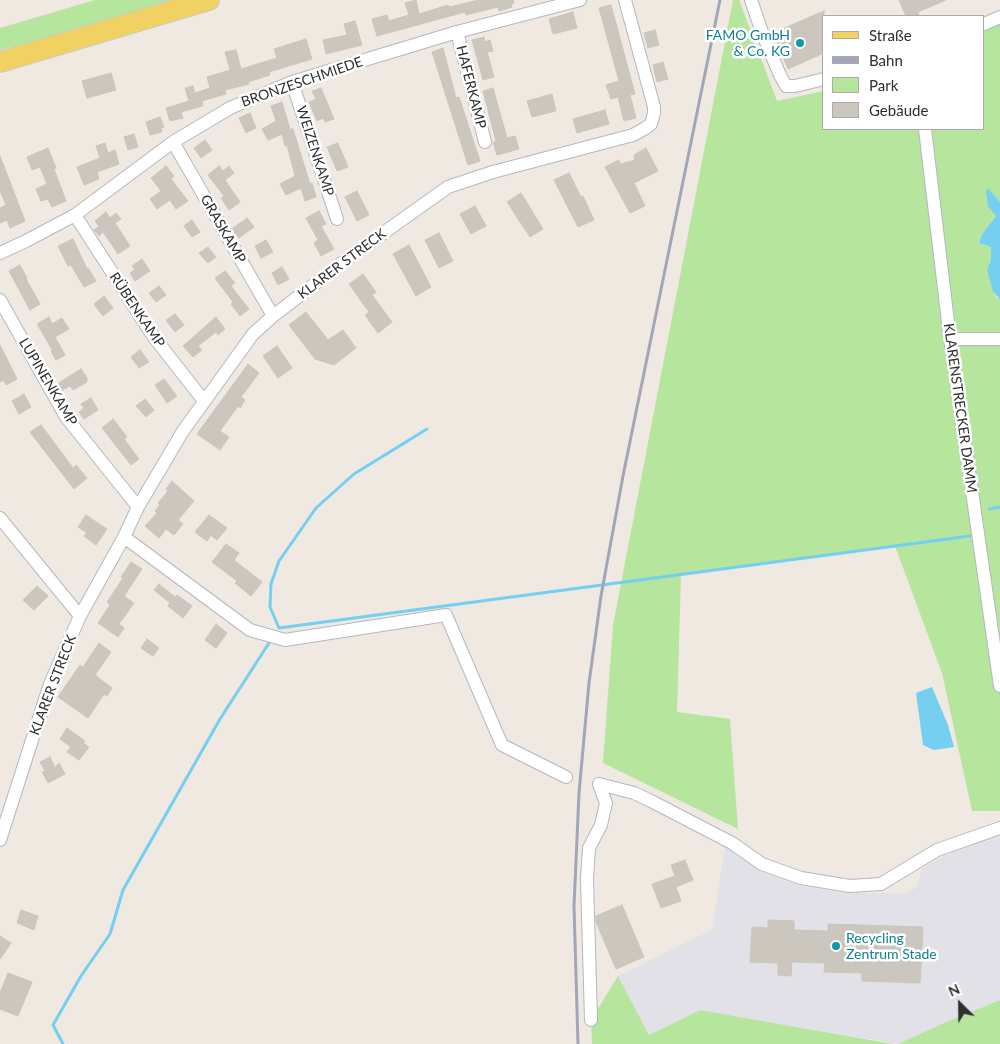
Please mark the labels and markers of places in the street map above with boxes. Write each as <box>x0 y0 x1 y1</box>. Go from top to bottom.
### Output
place label: FAMO GmbH & Co. KG <box>706 27 790 59</box>
marker: FAMO GmbH & Co. KG <box>794 37 806 49</box>
place label: Recycling Zentrum Stade <box>846 930 937 962</box>
marker: Recycling Zentrum Stade <box>830 940 842 952</box>

